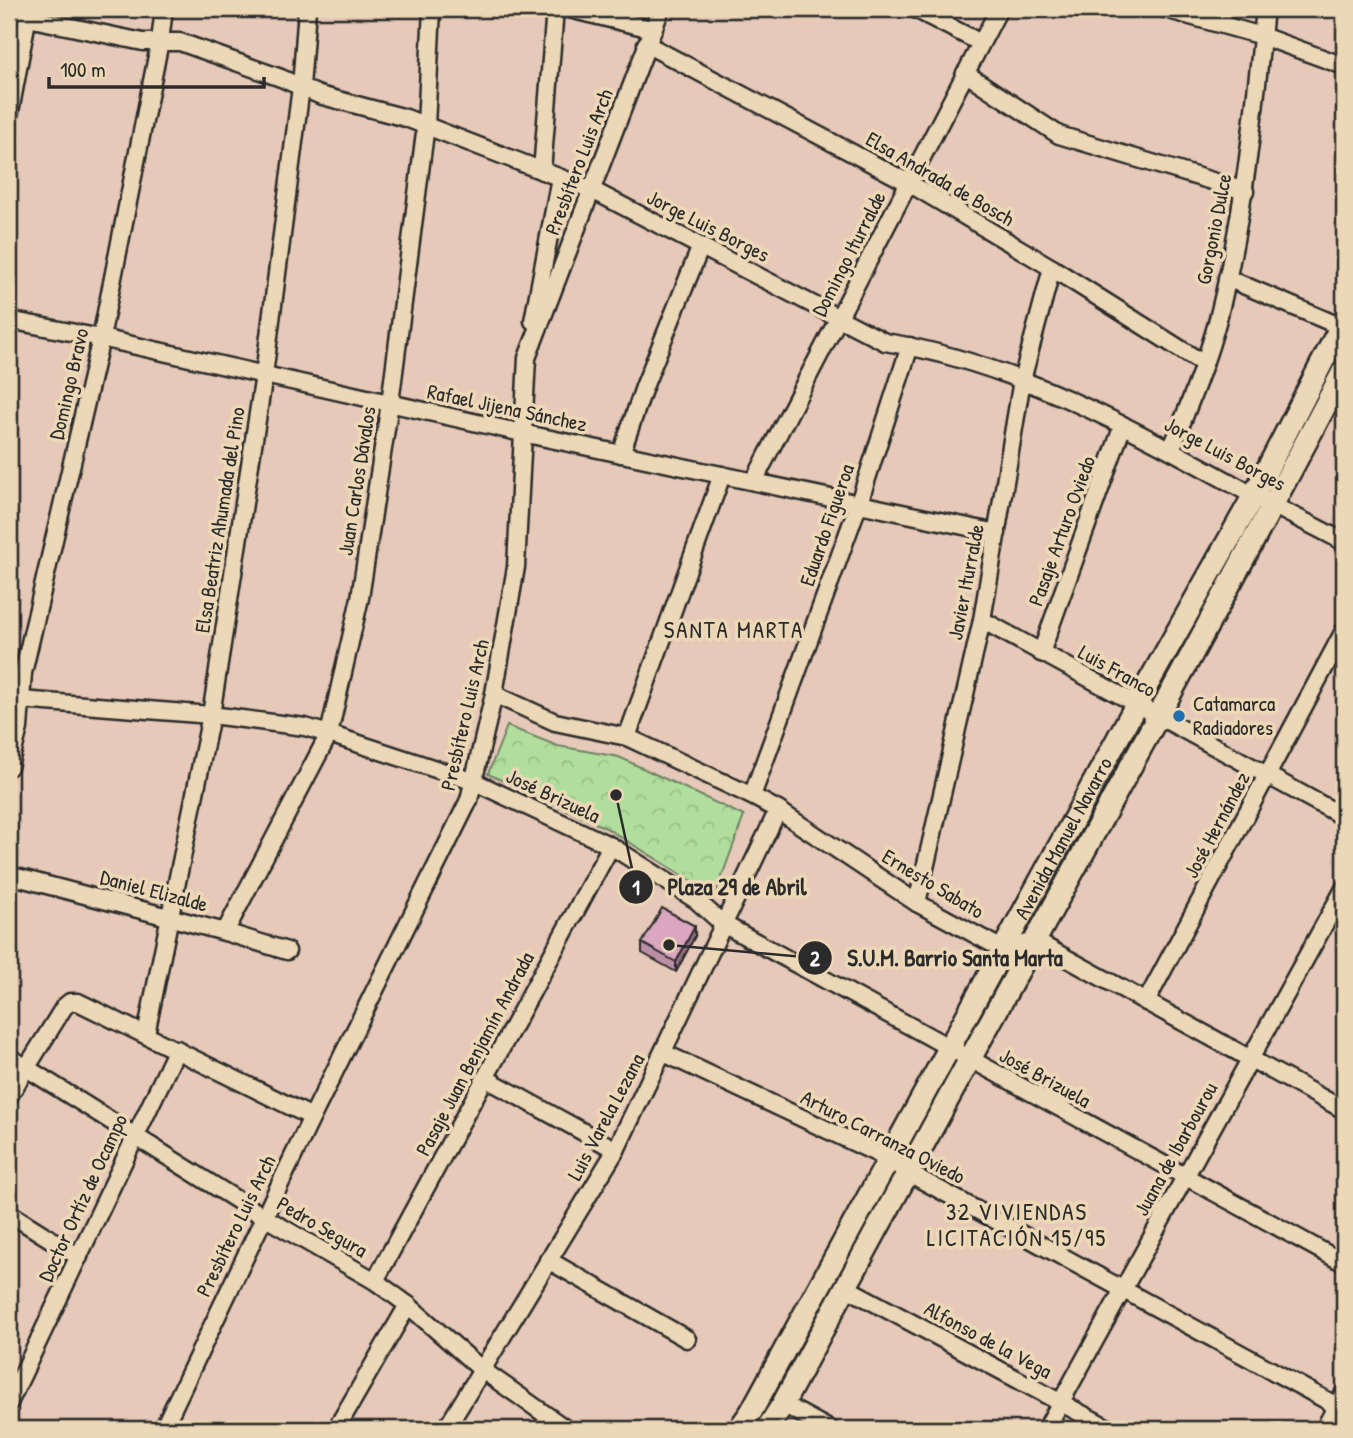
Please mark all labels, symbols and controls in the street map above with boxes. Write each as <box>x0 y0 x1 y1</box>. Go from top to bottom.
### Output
scale bar <box>49 46 264 90</box>
text: 100 m <box>60 55 106 84</box>
street label: Presbítero Luis Arch <box>537 85 620 239</box>
street label: Elsa Andrada de Bosch <box>861 124 1020 233</box>
street label: Gorgonio Dulce <box>1189 171 1238 287</box>
street label: Jorge Luis Borges <box>642 182 774 269</box>
street label: Domingo Iturralde <box>805 186 892 321</box>
street label: Domingo Bravo <box>42 325 95 442</box>
street label: Rafael Jijena Sánchez <box>425 376 590 439</box>
street label: Juan Carlos Dávalos <box>330 404 383 558</box>
street label: Elsa Beatriz Ahumada del Pino <box>187 405 252 635</box>
street label: Jorge Luis Borges <box>1159 409 1291 498</box>
street label: Pasaje Arturo Oviedo <box>1021 452 1102 610</box>
street label: Eduardo Figueroa <box>792 460 861 590</box>
street label: Javier Iturralde <box>940 521 991 642</box>
district label: SANTA MARTA <box>664 614 804 645</box>
street label: Presbítero Luis Arch <box>433 636 496 793</box>
street label: Luis Franco <box>1073 637 1161 704</box>
place label: Catamarca Radiadores <box>1193 689 1275 742</box>
marker: Catamarca Radiadores <box>1171 708 1187 724</box>
street label: Avenida Manuel Navarro <box>1007 752 1119 924</box>
street label: José Brizuela <box>502 761 605 830</box>
street label: José Hernández <box>1176 767 1257 883</box>
street label: Ernesto Sabato <box>877 842 990 925</box>
street label: Daniel Elizalde <box>97 862 211 919</box>
callout: Plaza 29 de Abril <box>619 865 821 909</box>
text: Plaza 29 de Abril <box>667 871 807 902</box>
text: 1 <box>632 873 640 902</box>
callout: S.U.M. Barrio Santa Marta <box>798 936 1076 980</box>
text: S.U.M. Barrio Santa Marta <box>847 942 1063 973</box>
text: 2 <box>810 944 820 973</box>
street label: Pasaje Juan Benjamín Andrada <box>408 947 541 1161</box>
street label: José Brizuela <box>994 1041 1096 1115</box>
street label: Luis Varela Lezana <box>560 1048 651 1185</box>
street label: Juana de Ibarbourou <box>1127 1076 1225 1221</box>
street label: Arturo Carranza Oviedo <box>796 1083 970 1191</box>
street label: Doctor Ortíz de Ocampo <box>31 1109 134 1286</box>
street label: Presbítero Luis Arch <box>189 1150 282 1301</box>
street label: Pedro Segura <box>272 1189 373 1264</box>
district label: 32 VIVIENDAS LICITACIÓN 15/95 <box>927 1196 1107 1253</box>
street label: Alfonso de la Vega <box>919 1294 1057 1385</box>

